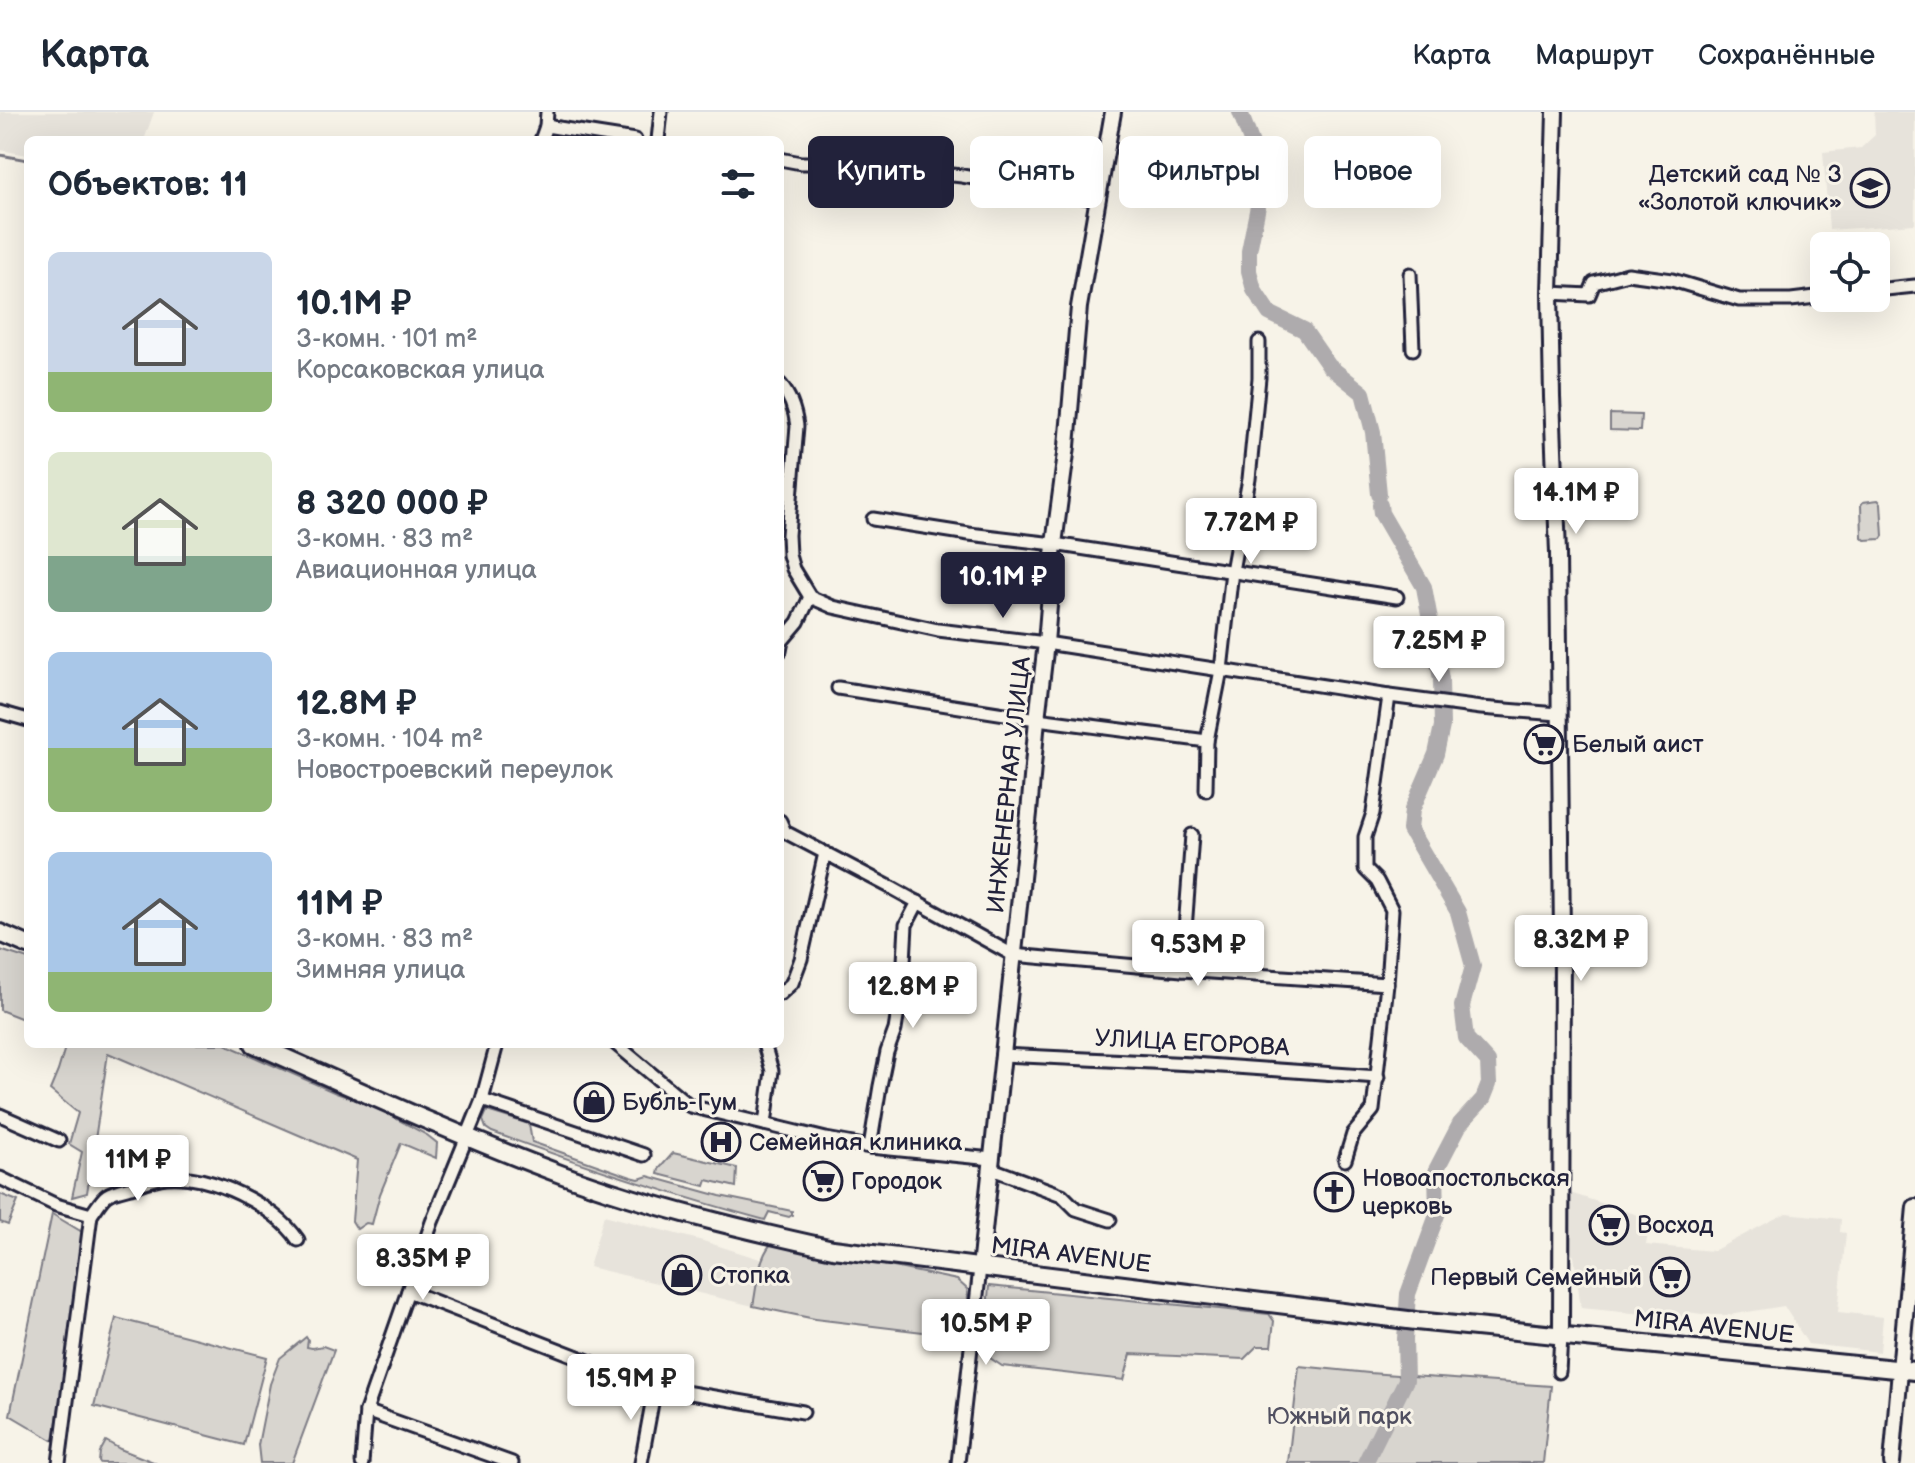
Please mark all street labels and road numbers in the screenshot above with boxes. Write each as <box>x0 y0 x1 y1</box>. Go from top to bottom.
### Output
street label: ИНЖЕНЕРНАЯ УЛИЦА <box>981 655 1037 915</box>
street label: УЛИЦА ЕГОРОВА <box>1094 1023 1291 1063</box>
street label: MIRA AVENUE <box>989 1231 1153 1279</box>
street label: MIRA AVENUE <box>1632 1304 1796 1350</box>

